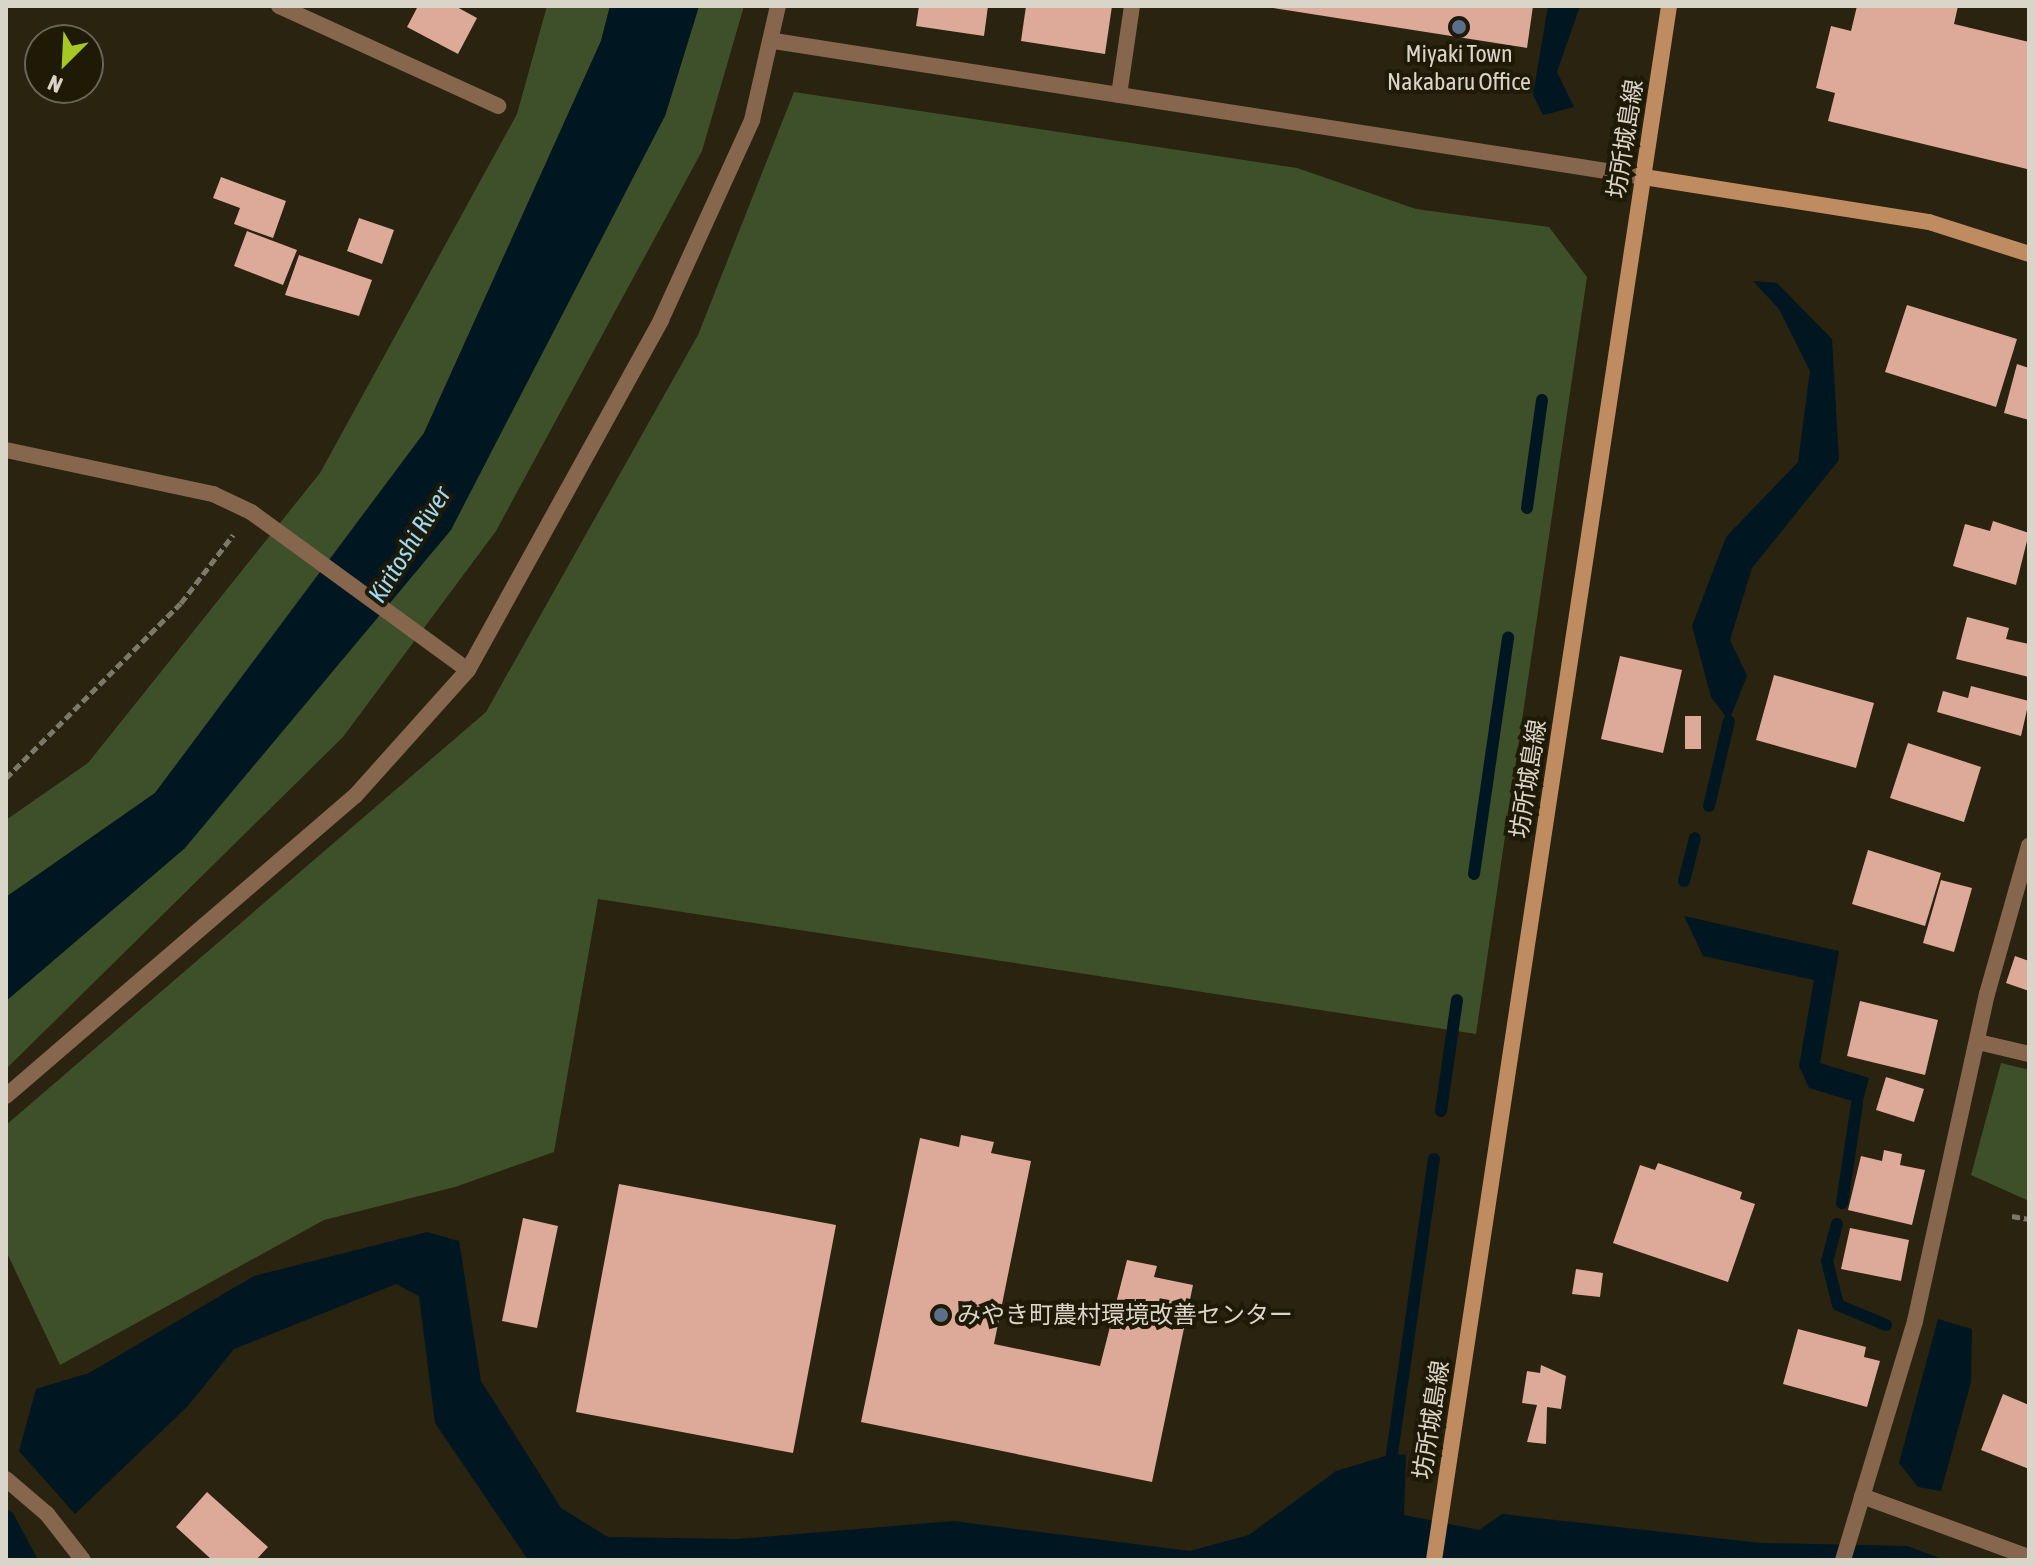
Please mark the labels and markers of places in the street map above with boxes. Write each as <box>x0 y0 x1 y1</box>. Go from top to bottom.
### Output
marker: Miyaki Town Nakabaru Office <box>1450 18 1468 36</box>
place label: Miyaki Town Nakabaru Office <box>1387 40 1531 96</box>
place label: みやき町農村環境改善センター <box>957 1301 1293 1329</box>
marker: みやき町農村環境改善センター <box>932 1306 950 1324</box>

